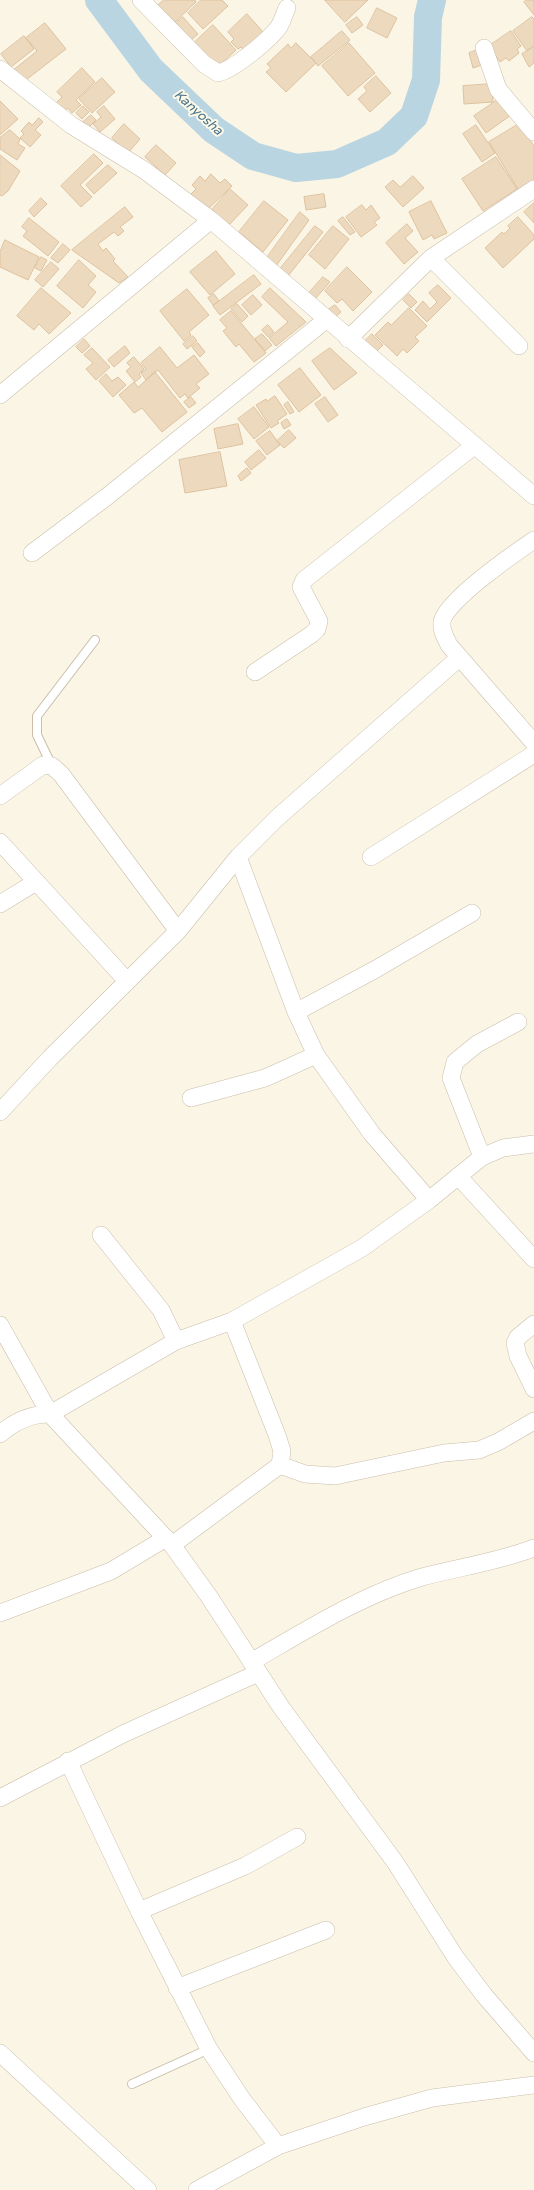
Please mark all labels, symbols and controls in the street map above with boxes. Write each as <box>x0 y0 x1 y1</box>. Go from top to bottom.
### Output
water label: Kanyosha <box>170 87 226 139</box>

